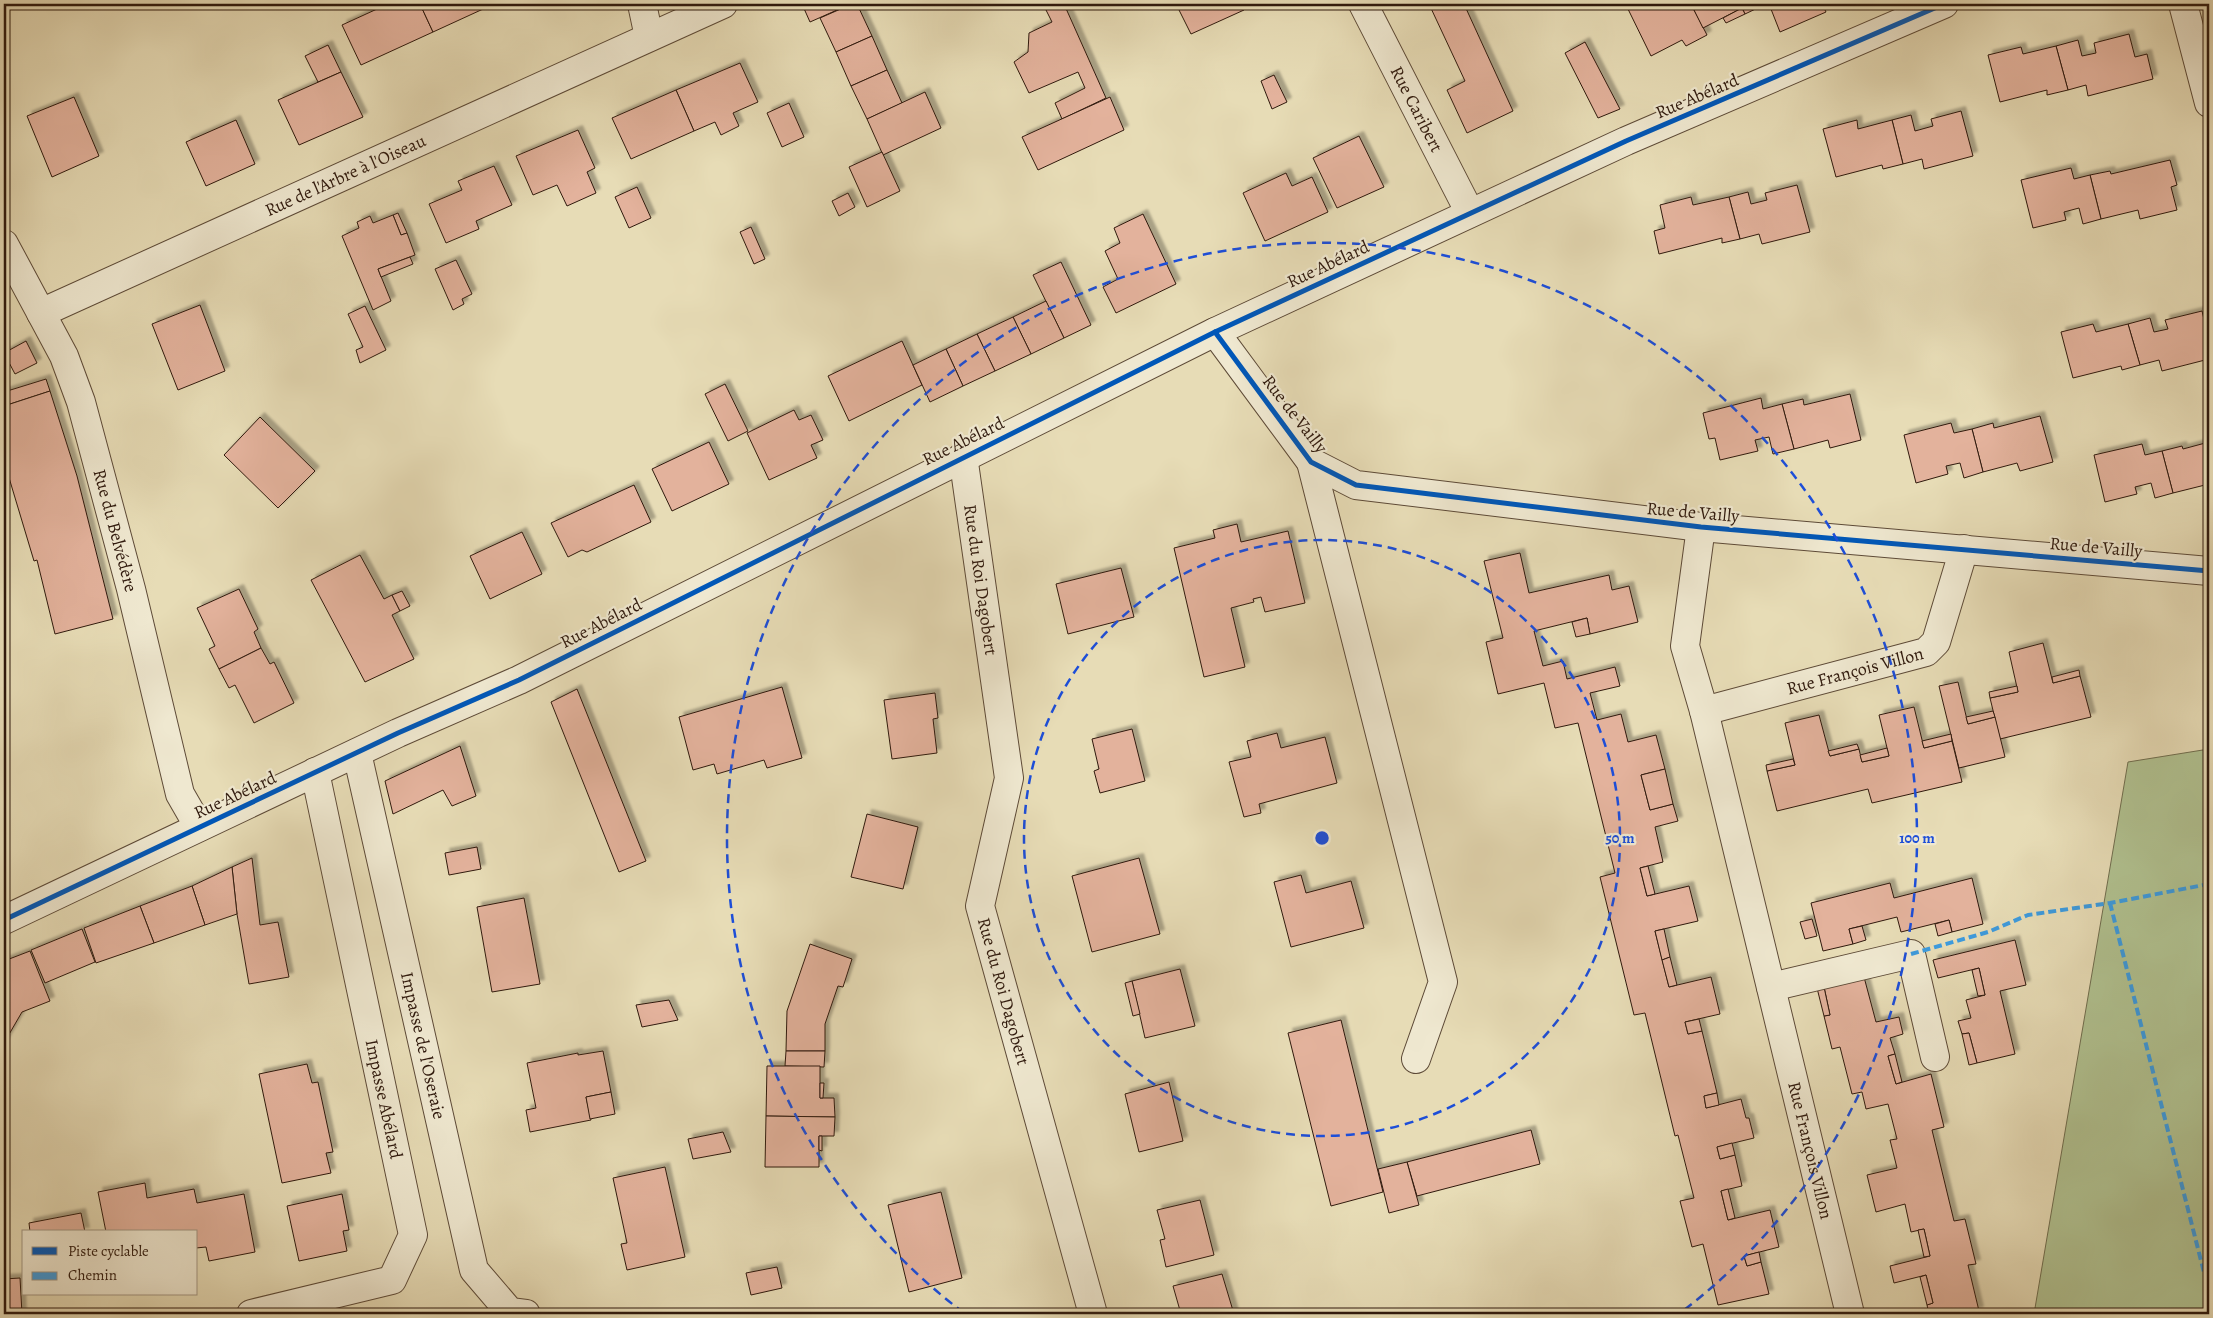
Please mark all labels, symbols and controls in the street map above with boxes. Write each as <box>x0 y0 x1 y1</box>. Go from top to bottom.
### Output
street label: Rue Caribert <box>1385 62 1449 156</box>
street label: Rue Abélard <box>1652 68 1743 124</box>
street label: Rue de l'Arbre à l'Oiseau <box>261 128 430 222</box>
street label: Rue Abélard <box>1283 234 1373 294</box>
street label: Rue de Vailly <box>1257 370 1334 459</box>
street label: Rue Abélard <box>918 411 1008 471</box>
street label: Rue du Belvédère <box>87 466 143 594</box>
street label: Rue de Vailly <box>1646 496 1741 528</box>
street label: Rue du Roi Dagobert <box>958 503 1003 657</box>
street label: Rue de Vailly <box>2049 531 2144 563</box>
street label: Rue Abélard <box>556 592 646 654</box>
street label: Rue François Villon <box>1784 641 1926 701</box>
street label: Rue Abélard <box>190 765 280 825</box>
text: 50 m <box>1605 828 1635 848</box>
text: 100 m <box>1899 828 1935 848</box>
centre of rings <box>1313 829 1331 847</box>
street label: Rue du Roi Dagobert <box>972 915 1035 1068</box>
street label: Impasse de l'Oseraie <box>395 970 452 1122</box>
street label: Impasse Abélard <box>360 1037 408 1161</box>
street label: Rue François Villon <box>1782 1079 1839 1222</box>
legend <box>22 1230 198 1296</box>
text: Piste cyclable <box>68 1241 149 1261</box>
text: Chemin <box>68 1265 117 1285</box>

